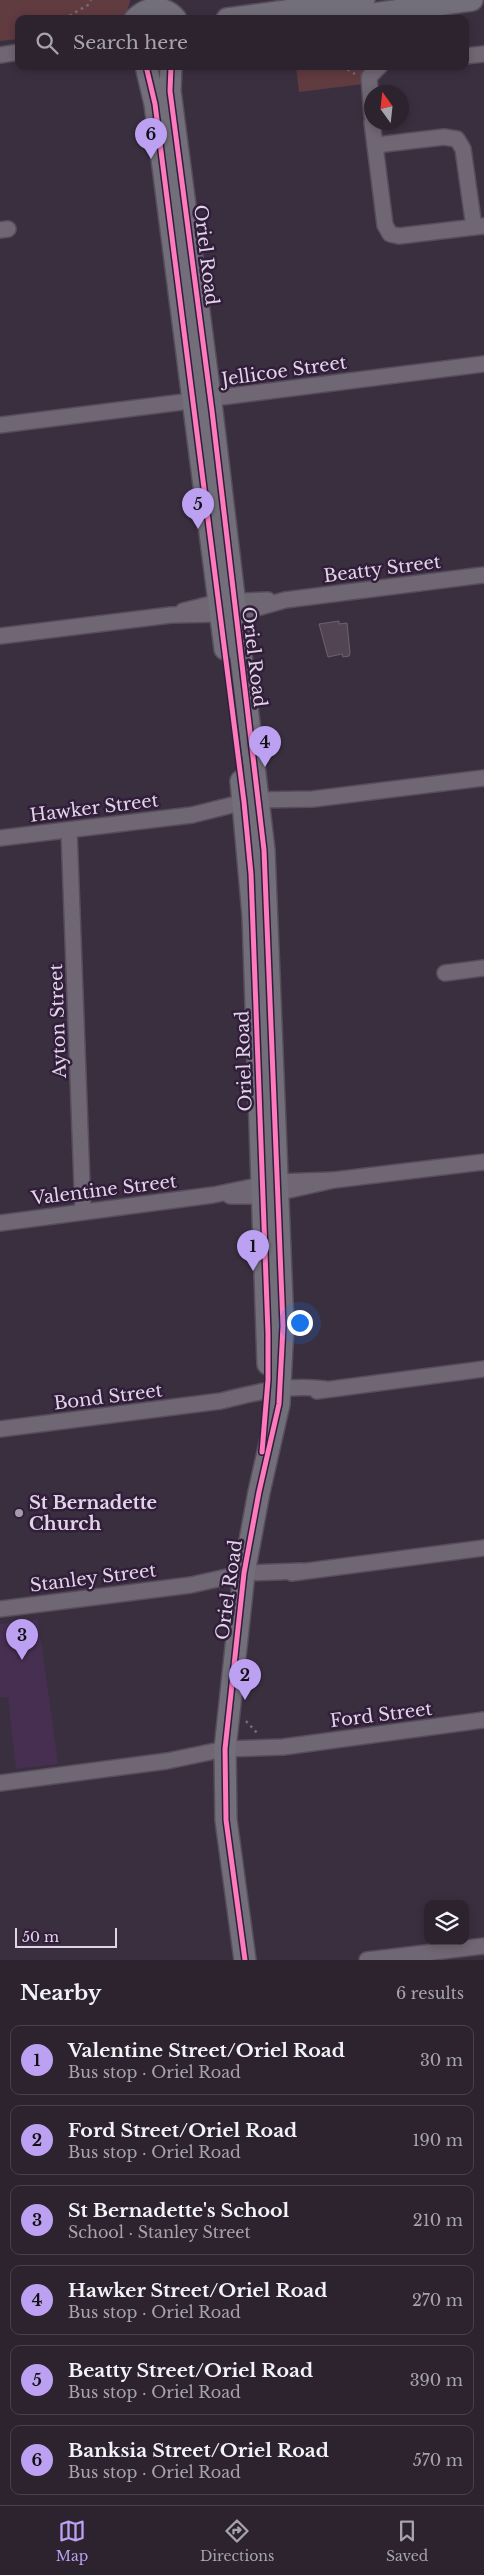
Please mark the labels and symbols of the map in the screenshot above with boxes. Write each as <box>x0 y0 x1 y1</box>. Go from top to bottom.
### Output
north arrow <box>364 85 409 130</box>
pin: 6 <box>135 118 167 159</box>
street label: Oriel Road <box>189 204 223 306</box>
street label: Jellicoe Street <box>218 351 348 391</box>
pin: 5 <box>182 488 214 529</box>
street label: Beatty Street <box>322 551 442 587</box>
street label: Oriel Road <box>237 606 271 708</box>
pin: 4 <box>249 726 281 767</box>
street label: Hawker Street <box>28 789 160 827</box>
street label: Ayton Street <box>45 963 71 1080</box>
street label: Oriel Road <box>231 1010 257 1112</box>
street label: Valentine Street <box>29 1170 178 1210</box>
pin: 1 <box>237 1230 269 1271</box>
your location <box>287 1310 313 1336</box>
street label: Bond Street <box>52 1379 164 1415</box>
place label: St Bernadette Church <box>29 1492 157 1535</box>
marker: St Bernadette Church <box>13 1507 25 1519</box>
street label: Oriel Road <box>211 1538 247 1642</box>
street label: Stanley Street <box>29 1559 158 1597</box>
pin: 3 <box>6 1619 38 1660</box>
pin: 2 <box>229 1659 261 1700</box>
street label: Ford Street <box>329 1698 434 1732</box>
scale bar <box>15 1925 118 1948</box>

